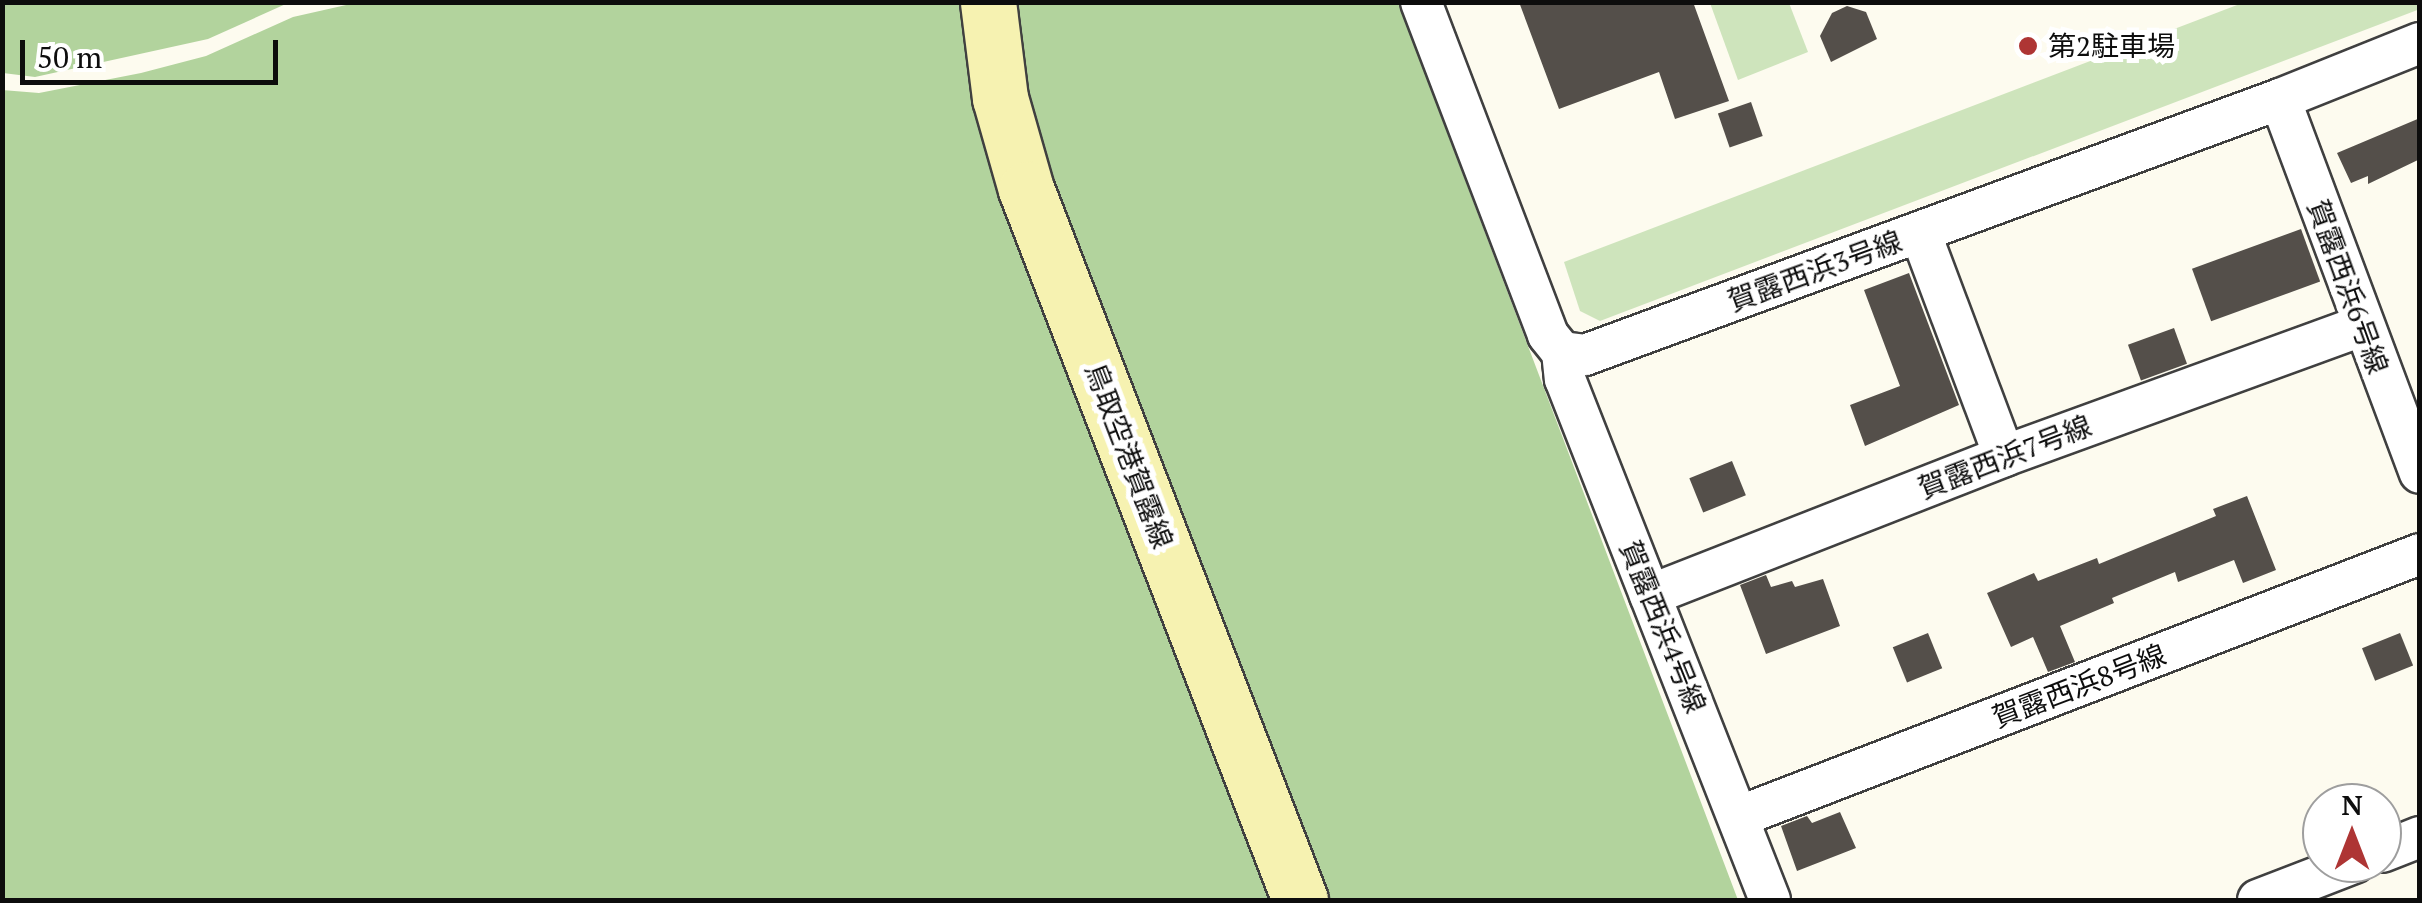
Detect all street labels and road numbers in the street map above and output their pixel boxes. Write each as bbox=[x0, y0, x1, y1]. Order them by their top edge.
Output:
street label: 賀露西浜6号線 bbox=[2301, 195, 2395, 379]
street label: 賀露西浜3号線 bbox=[1723, 224, 1907, 318]
street label: 鳥取空港賀露線 bbox=[1078, 358, 1180, 554]
street label: 賀露西浜7号線 bbox=[1914, 409, 2096, 505]
street label: 賀露西浜4号線 bbox=[1613, 536, 1713, 718]
street label: 賀露西浜8号線 bbox=[1988, 638, 2170, 734]

